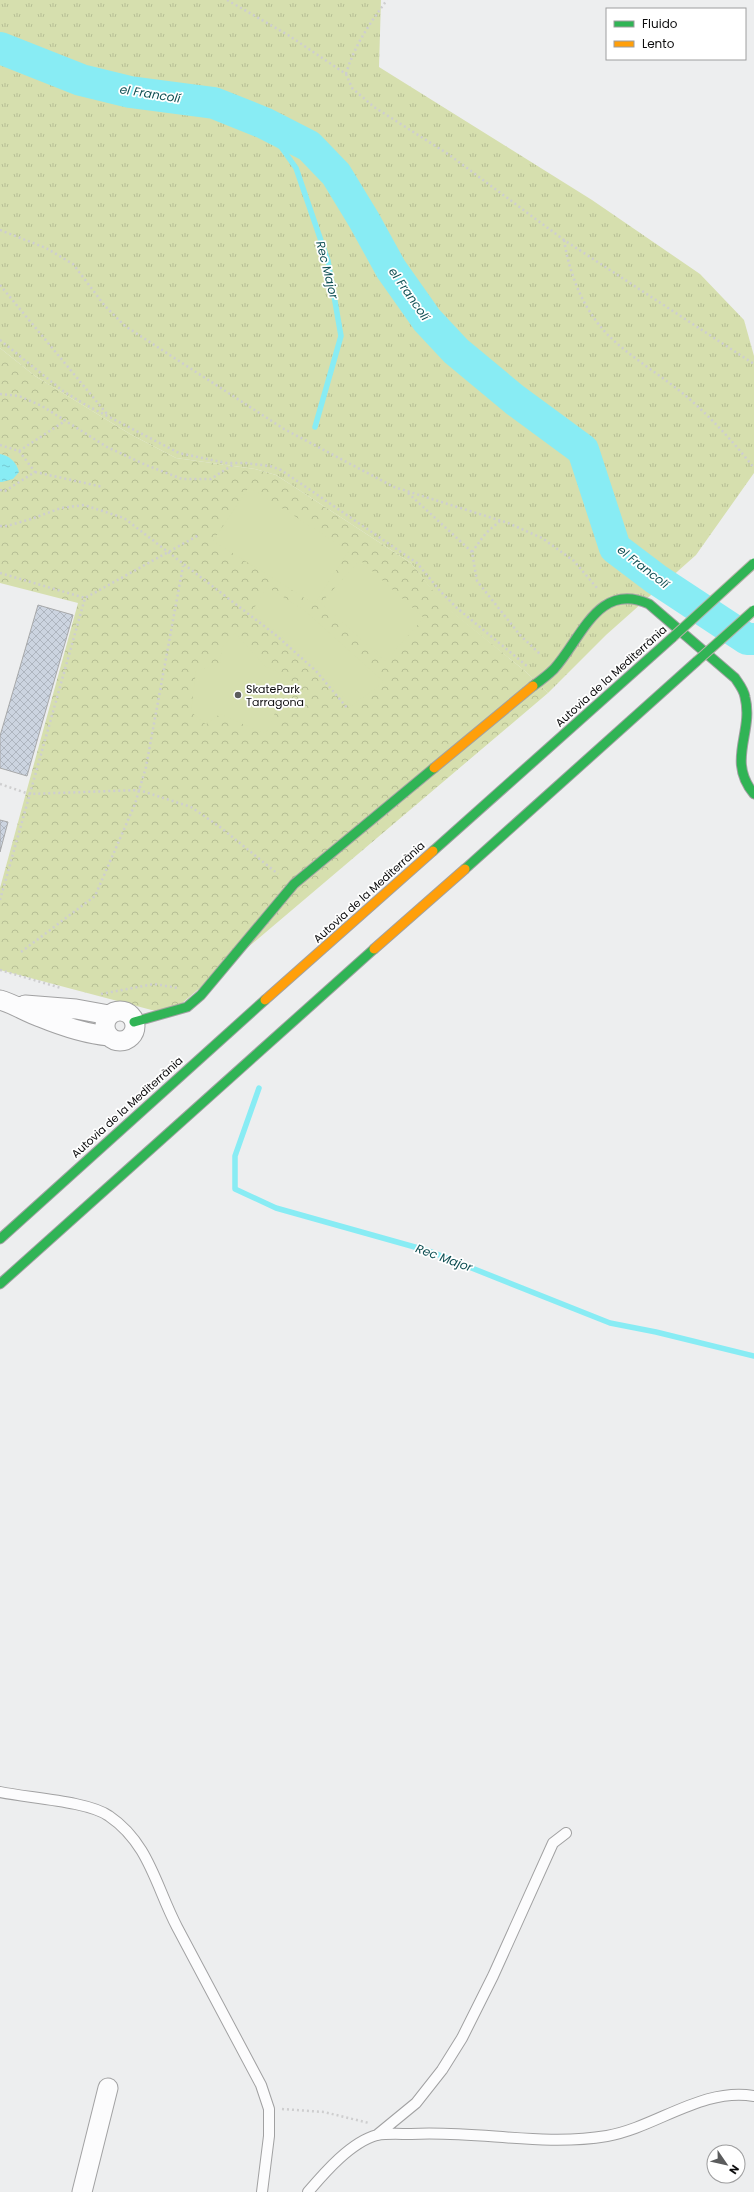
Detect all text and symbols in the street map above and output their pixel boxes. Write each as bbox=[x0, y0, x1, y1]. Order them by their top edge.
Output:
legend bbox=[606, 8, 746, 60]
text: Fluido bbox=[642, 15, 678, 32]
text: Lento bbox=[642, 35, 675, 52]
water label: el Francolí bbox=[119, 80, 183, 107]
water label: Rec Major bbox=[312, 239, 343, 301]
water label: el Francolí bbox=[385, 264, 435, 324]
water label: el Francolí bbox=[614, 541, 673, 593]
street label: Autovia de la Mediterrània bbox=[552, 622, 670, 730]
place label: SkatePark Tarragona bbox=[246, 681, 304, 710]
marker: SkatePark Tarragona bbox=[233, 690, 243, 700]
street label: Autovia de la Mediterrània bbox=[310, 838, 428, 946]
street label: Autovia de la Mediterrània bbox=[68, 1053, 186, 1161]
water label: Rec Major bbox=[413, 1239, 475, 1276]
north arrow bbox=[706, 2144, 746, 2184]
text: N bbox=[725, 2162, 743, 2177]

